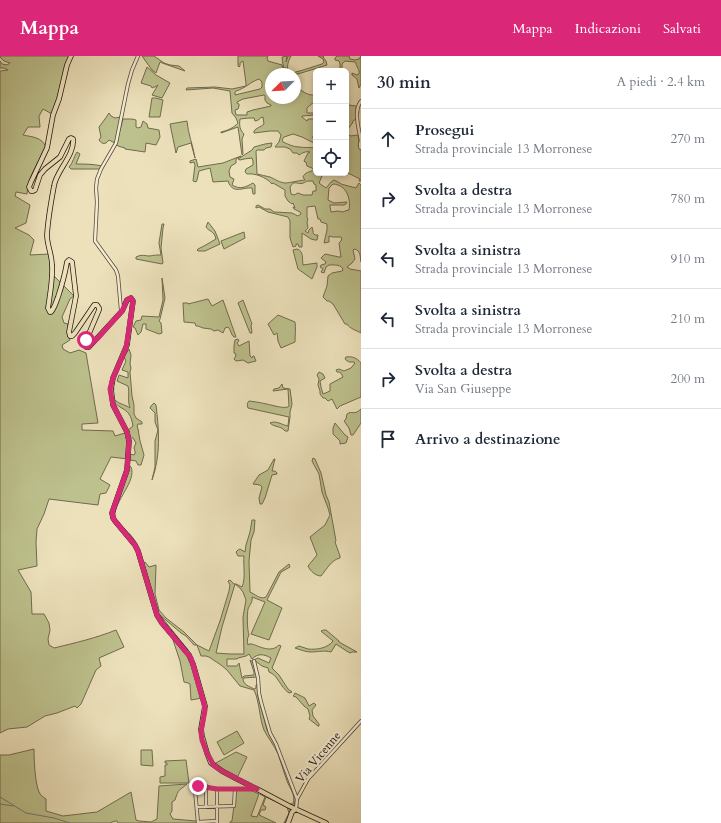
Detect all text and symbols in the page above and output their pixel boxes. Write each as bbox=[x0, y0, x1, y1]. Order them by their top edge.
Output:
text: Mappa bbox=[20, 15, 79, 41]
text: Mappa bbox=[512, 19, 553, 38]
text: Indicazioni bbox=[575, 19, 641, 38]
text: Salvati bbox=[663, 19, 701, 38]
north arrow bbox=[265, 68, 301, 104]
map controls bbox=[313, 68, 349, 176]
button: + bbox=[313, 68, 349, 104]
text: 30 min bbox=[377, 71, 431, 94]
text: A piedi · 2.4 km bbox=[617, 73, 705, 91]
button: − bbox=[313, 104, 349, 140]
text: Prosegui bbox=[415, 120, 474, 140]
icon: ahead bbox=[377, 128, 399, 150]
text: 270 m bbox=[671, 130, 705, 148]
button: locate bbox=[313, 140, 349, 176]
text: Strada provinciale 13 Morronese bbox=[415, 140, 592, 158]
text: Svolta a destra bbox=[415, 180, 512, 200]
icon: right bbox=[377, 188, 399, 210]
text: 780 m bbox=[671, 190, 705, 208]
text: Strada provinciale 13 Morronese bbox=[415, 200, 592, 218]
text: Svolta a sinistra bbox=[415, 240, 521, 260]
icon: left bbox=[377, 248, 399, 270]
text: 910 m bbox=[671, 250, 705, 268]
text: Strada provinciale 13 Morronese bbox=[415, 260, 592, 278]
text: Svolta a sinistra bbox=[415, 300, 521, 320]
icon: left bbox=[377, 308, 399, 330]
text: 210 m bbox=[671, 310, 705, 328]
text: Strada provinciale 13 Morronese bbox=[415, 320, 592, 338]
route start bbox=[77, 331, 95, 349]
text: Svolta a destra bbox=[415, 360, 512, 380]
icon: right bbox=[377, 368, 399, 390]
text: 200 m bbox=[671, 370, 705, 388]
text: Via San Giuseppe bbox=[415, 380, 511, 398]
icon: arrive bbox=[377, 428, 399, 450]
text: Arrivo a destinazione bbox=[415, 429, 561, 449]
street label: Via Vicenne bbox=[292, 728, 344, 786]
route end bbox=[189, 777, 207, 795]

